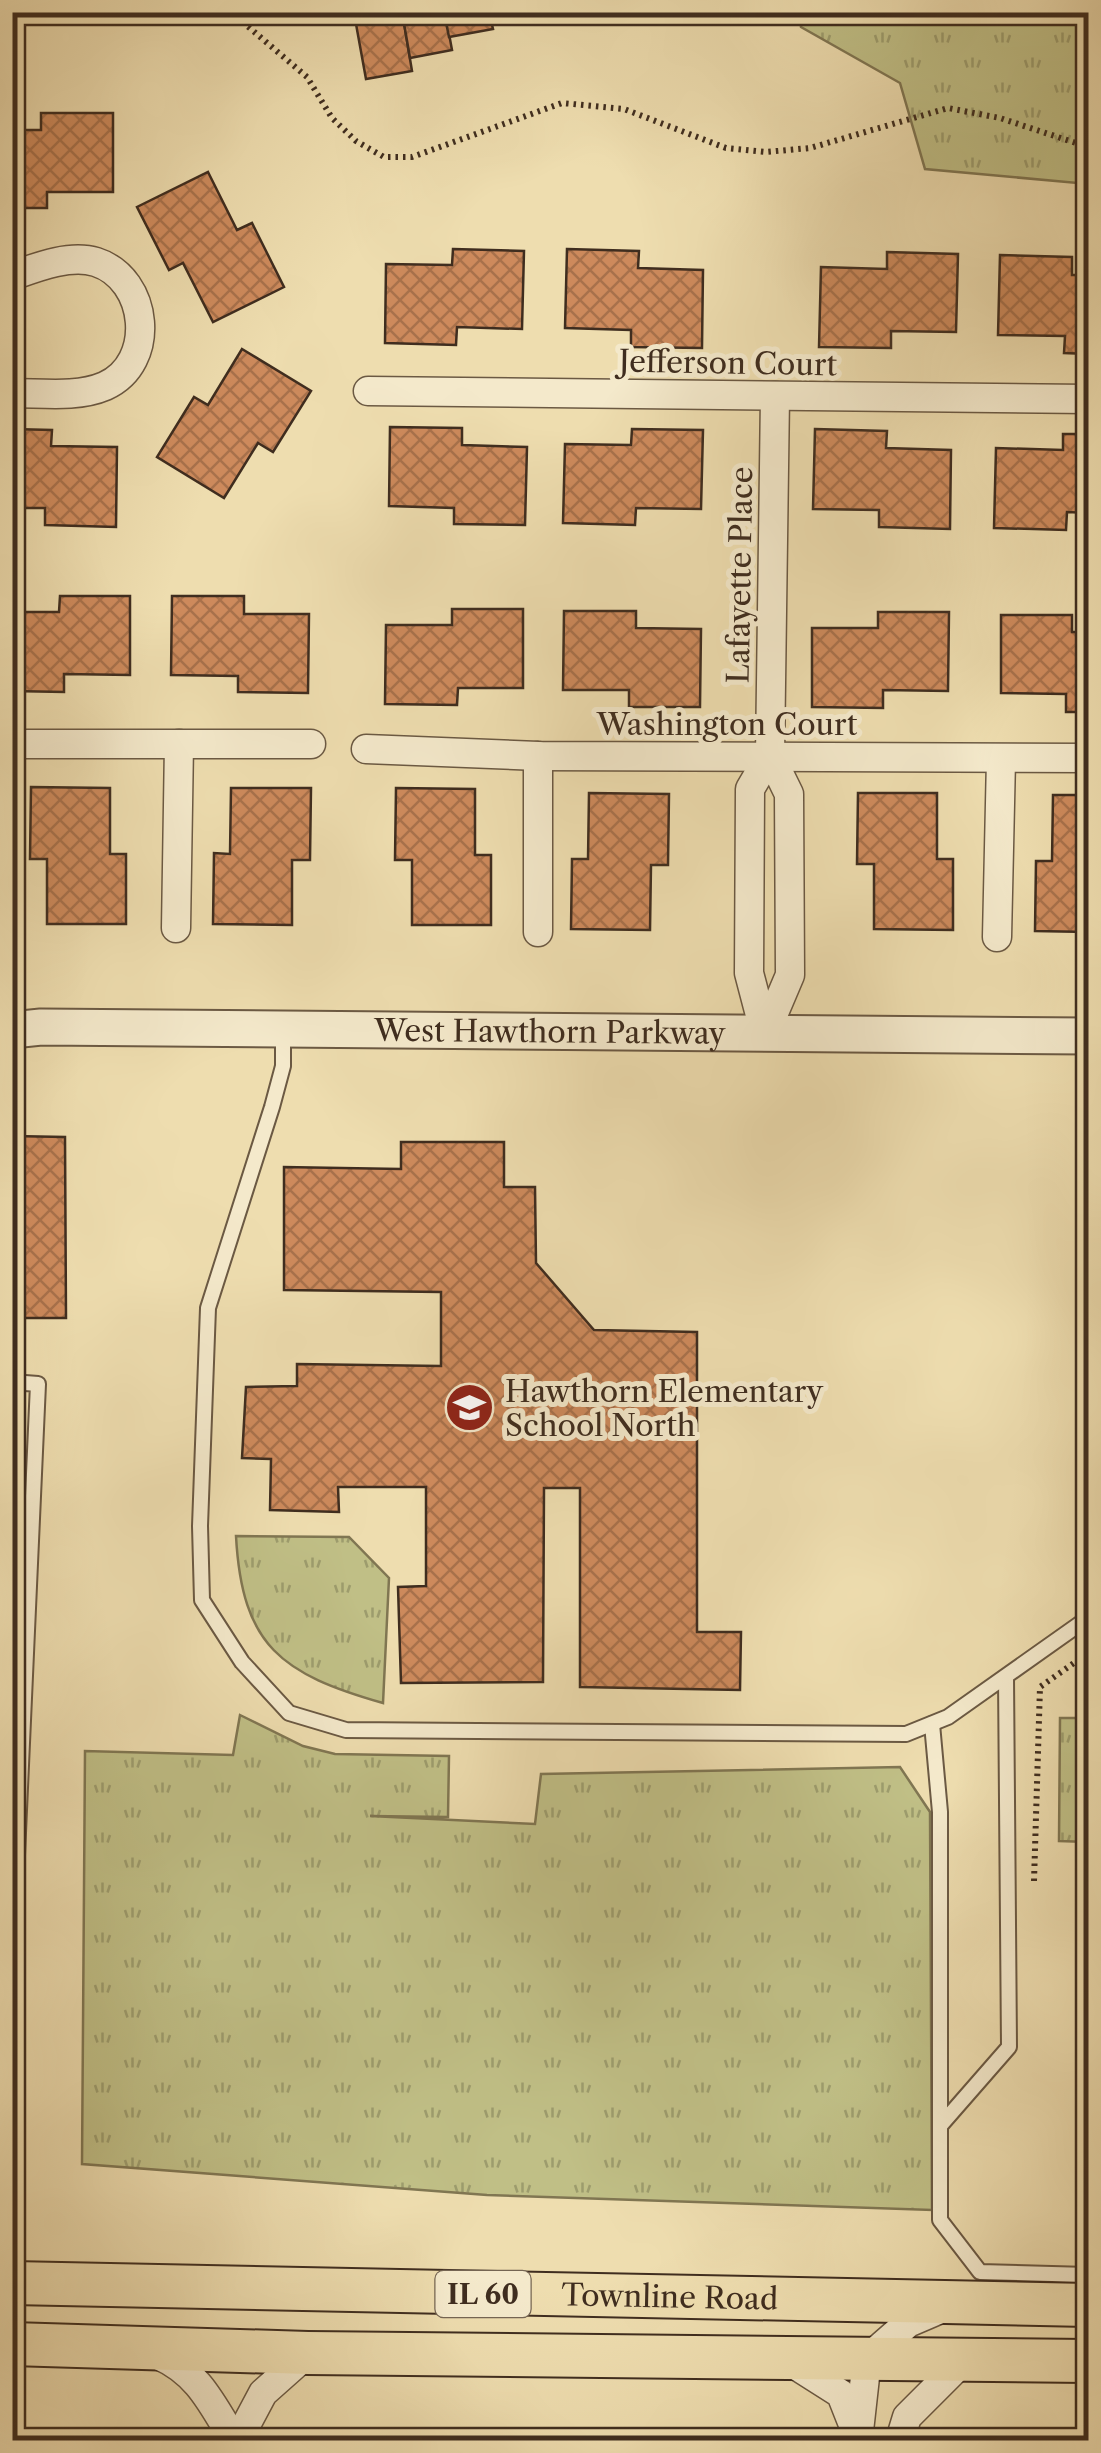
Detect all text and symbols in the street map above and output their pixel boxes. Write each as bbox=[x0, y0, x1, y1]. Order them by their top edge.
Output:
street label: Jefferson Court bbox=[615, 343, 838, 383]
street label: Lafayette Place bbox=[720, 466, 760, 684]
street label: Washington Court bbox=[596, 706, 858, 743]
street label: West Hawthorn Parkway bbox=[373, 1011, 726, 1051]
place label: Hawthorn Elementary School North bbox=[505, 1373, 823, 1444]
school or university icon: Hawthorn Elementary School North bbox=[444, 1382, 496, 1434]
road number: IL 60 bbox=[436, 2271, 530, 2317]
street label: Townline Road bbox=[561, 2276, 779, 2317]

